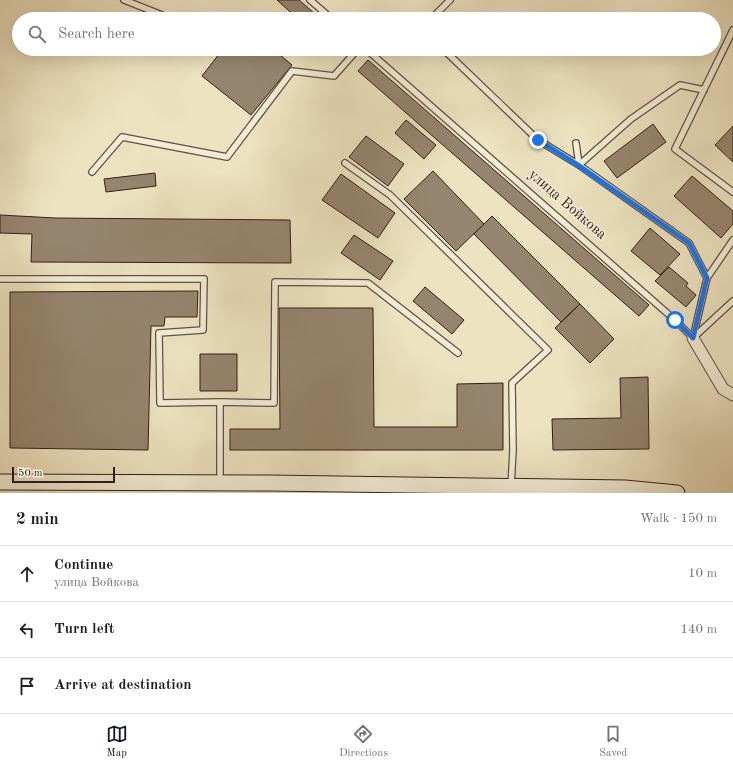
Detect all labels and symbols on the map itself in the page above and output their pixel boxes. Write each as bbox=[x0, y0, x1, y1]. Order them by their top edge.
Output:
route end bbox=[529, 131, 547, 149]
street label: улица Войкова bbox=[525, 167, 609, 243]
route start bbox=[666, 311, 684, 329]
scale bar bbox=[12, 465, 115, 484]

